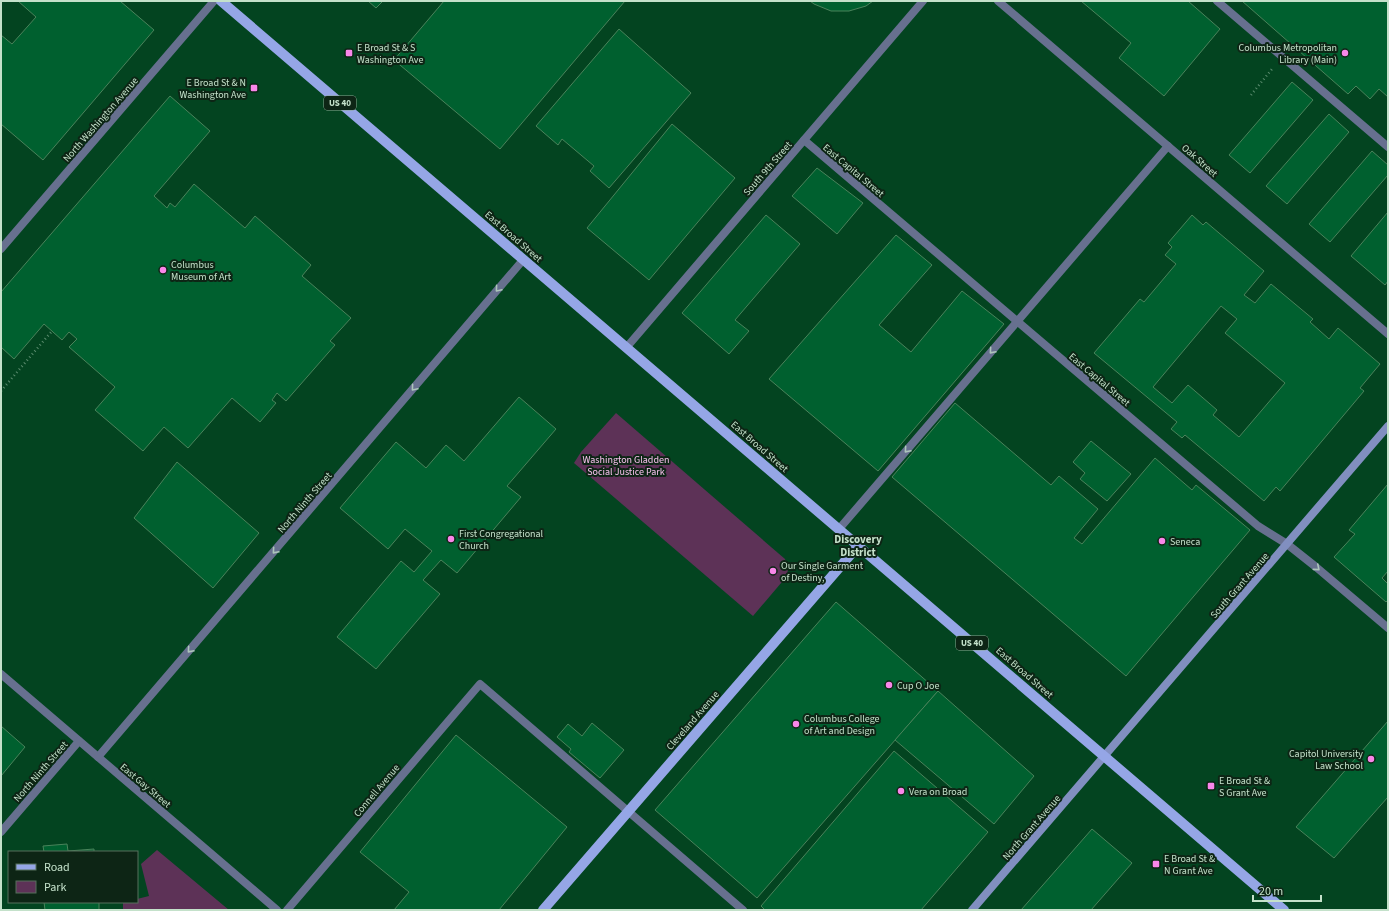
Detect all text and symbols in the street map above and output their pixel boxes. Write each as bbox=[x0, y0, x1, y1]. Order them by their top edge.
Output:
place label: E Broad St & S Washington Ave bbox=[357, 41, 423, 67]
place label: Columbus Metropolitan Library (Main) bbox=[1238, 41, 1337, 67]
marker: E Broad St & S Washington Ave bbox=[344, 48, 354, 58]
marker: Columbus Metropolitan Library (Main) bbox=[1340, 48, 1350, 58]
street label: North Washington Avenue bbox=[60, 74, 142, 165]
place label: E Broad St & N Washington Ave bbox=[180, 76, 246, 102]
marker: E Broad St & N Washington Ave bbox=[249, 83, 259, 93]
road number: US 40 bbox=[324, 96, 356, 110]
street label: South 9th Street bbox=[740, 138, 796, 199]
street label: East Capital Street bbox=[820, 141, 888, 201]
street label: Oak Street bbox=[1178, 141, 1221, 181]
street label: East Broad Street bbox=[482, 208, 546, 266]
place label: Columbus Museum of Art bbox=[171, 258, 232, 284]
marker: Columbus Museum of Art bbox=[158, 265, 168, 275]
one-way arrow bbox=[496, 285, 503, 292]
one-way arrow bbox=[989, 346, 996, 354]
street label: East Capital Street bbox=[1066, 350, 1134, 410]
one-way arrow bbox=[411, 384, 418, 391]
street label: East Broad Street bbox=[728, 418, 792, 476]
one-way arrow bbox=[905, 445, 912, 452]
park label: Washington Gladden Social Justice Park bbox=[583, 453, 669, 479]
street label: North Ninth Street bbox=[274, 469, 336, 536]
place label: First Congregational Church bbox=[459, 527, 544, 553]
district label: Discovery District bbox=[834, 532, 882, 560]
marker: First Congregational Church bbox=[446, 534, 456, 544]
place label: Seneca bbox=[1170, 535, 1200, 549]
marker: Seneca bbox=[1157, 536, 1167, 546]
one-way arrow bbox=[272, 546, 280, 554]
street label: South Grant Avenue bbox=[1207, 550, 1272, 622]
place label: Our Single Garment of Destiny, bbox=[781, 559, 864, 585]
one-way arrow bbox=[1313, 564, 1320, 571]
marker: Our Single Garment of Destiny, bbox=[768, 566, 778, 576]
road number: US 40 bbox=[956, 636, 988, 650]
street label: East Broad Street bbox=[993, 644, 1057, 702]
one-way arrow bbox=[188, 645, 195, 652]
place label: Cup O Joe bbox=[897, 679, 939, 693]
marker: Cup O Joe bbox=[884, 680, 894, 690]
street label: Cleveland Avenue bbox=[663, 688, 722, 753]
place label: Columbus College of Art and Design bbox=[804, 712, 880, 738]
marker: Columbus College of Art and Design bbox=[791, 719, 801, 729]
street label: North Ninth Street bbox=[10, 738, 72, 805]
place label: Capitol University Law School bbox=[1289, 747, 1363, 773]
marker: Capitol University Law School bbox=[1366, 754, 1376, 764]
street label: East Gay Street bbox=[117, 760, 174, 812]
street label: Connell Avenue bbox=[351, 761, 403, 820]
place label: E Broad St & S Grant Ave bbox=[1219, 774, 1270, 800]
marker: E Broad St & S Grant Ave bbox=[1206, 781, 1216, 791]
place label: Vera on Broad bbox=[909, 785, 967, 799]
marker: Vera on Broad bbox=[896, 786, 906, 796]
street label: North Grant Avenue bbox=[999, 792, 1064, 863]
legend bbox=[8, 851, 138, 903]
place label: E Broad St & N Grant Ave bbox=[1164, 852, 1215, 878]
text: Road bbox=[44, 859, 70, 876]
marker: E Broad St & N Grant Ave bbox=[1151, 859, 1161, 869]
scale bar bbox=[1253, 877, 1321, 903]
text: Park bbox=[44, 879, 66, 896]
text: 20 m bbox=[1259, 883, 1283, 900]

